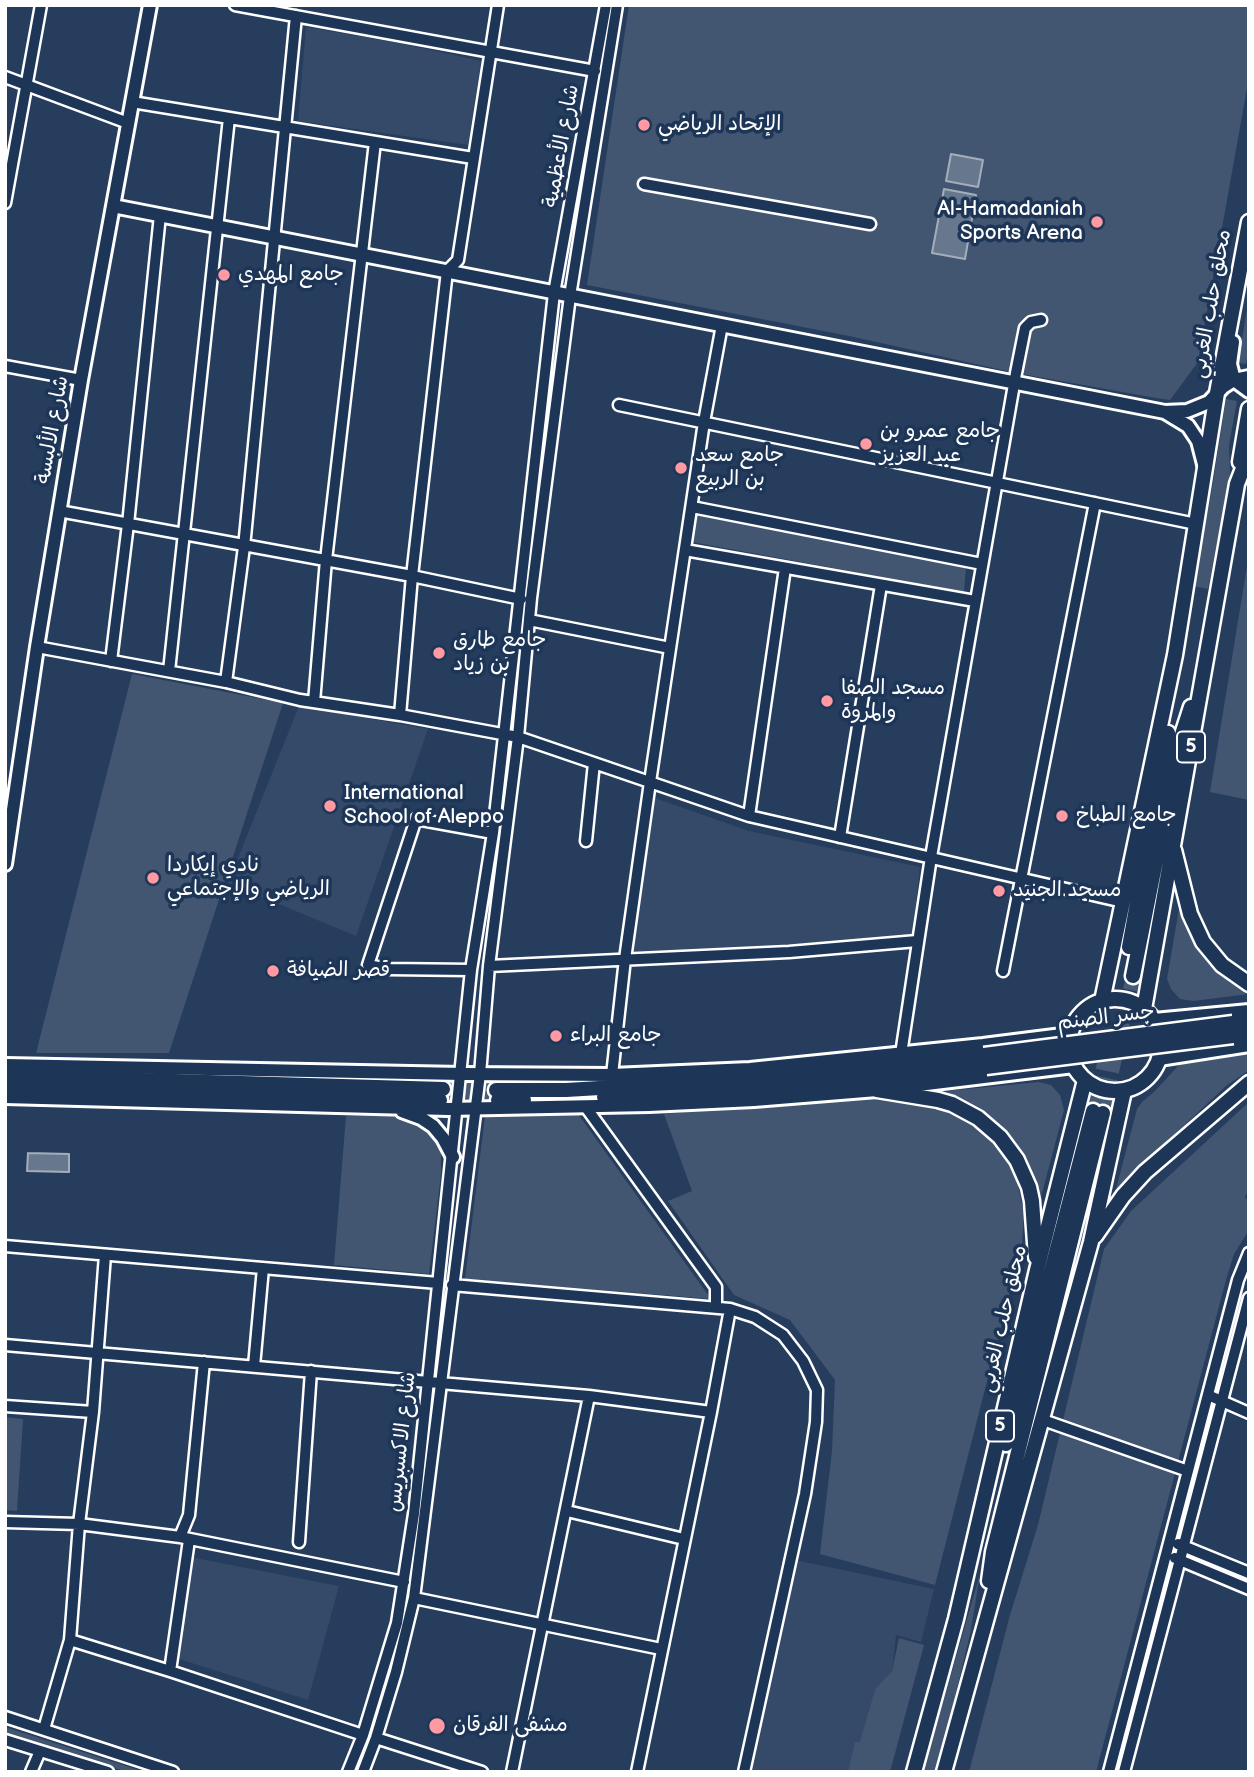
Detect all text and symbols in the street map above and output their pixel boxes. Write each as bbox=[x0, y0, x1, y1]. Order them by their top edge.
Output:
street label: شارع الأعظمية bbox=[539, 83, 585, 209]
place label: الإتحاد الرياضي bbox=[658, 112, 781, 138]
marker: الإتحاد الرياضي bbox=[636, 117, 652, 133]
place label: Al-Hamadaniah Sports Arena bbox=[937, 197, 1083, 247]
marker: Al-Hamadaniah Sports Arena bbox=[1089, 214, 1105, 230]
street label: محلق حلب الغربي bbox=[1187, 228, 1237, 380]
place label: جامع المهدي bbox=[238, 262, 344, 288]
marker: جامع المهدي bbox=[216, 267, 232, 283]
street label: شارع الألبسة bbox=[31, 374, 75, 486]
place label: جامع عمرو بن عبد العزيز bbox=[880, 419, 1000, 469]
marker: جامع عمرو بن عبد العزيز bbox=[858, 436, 874, 452]
place label: جامع سعد بن الربيع bbox=[695, 443, 784, 493]
marker: جامع سعد بن الربيع bbox=[673, 460, 689, 476]
place label: جامع طارق بن زياد bbox=[453, 628, 546, 678]
marker: جامع طارق بن زياد bbox=[431, 645, 447, 661]
place label: مسجد الصفا والمروة bbox=[841, 676, 945, 726]
marker: مسجد الصفا والمروة bbox=[819, 693, 835, 709]
road number: 5 bbox=[1177, 732, 1205, 762]
place label: International School of Aleppo bbox=[344, 781, 504, 831]
marker: International School of Aleppo bbox=[322, 798, 338, 814]
place label: جامع الطباخ bbox=[1076, 803, 1177, 829]
marker: جامع الطباخ bbox=[1054, 808, 1070, 824]
place label: نادي إيكاردا الرياضي والإجتماعي bbox=[167, 853, 330, 903]
marker: نادي إيكاردا الرياضي والإجتماعي bbox=[145, 870, 161, 886]
place label: مسجد الجنيد bbox=[1013, 878, 1121, 904]
marker: مسجد الجنيد bbox=[991, 883, 1007, 899]
place label: قصر الضيافة bbox=[287, 958, 390, 984]
marker: قصر الضيافة bbox=[265, 963, 281, 979]
street label: جسر الصنم bbox=[1056, 1000, 1156, 1036]
place label: جامع البراء bbox=[570, 1023, 662, 1049]
marker: جامع البراء bbox=[548, 1028, 564, 1044]
street label: محلق حلب الغربي bbox=[975, 1243, 1033, 1395]
street label: شارع الاكسبريس bbox=[382, 1371, 422, 1513]
road number: 5 bbox=[986, 1410, 1014, 1442]
place label: مشفى الفرقان bbox=[453, 1713, 568, 1739]
marker: مشفى الفرقان bbox=[427, 1716, 447, 1736]

